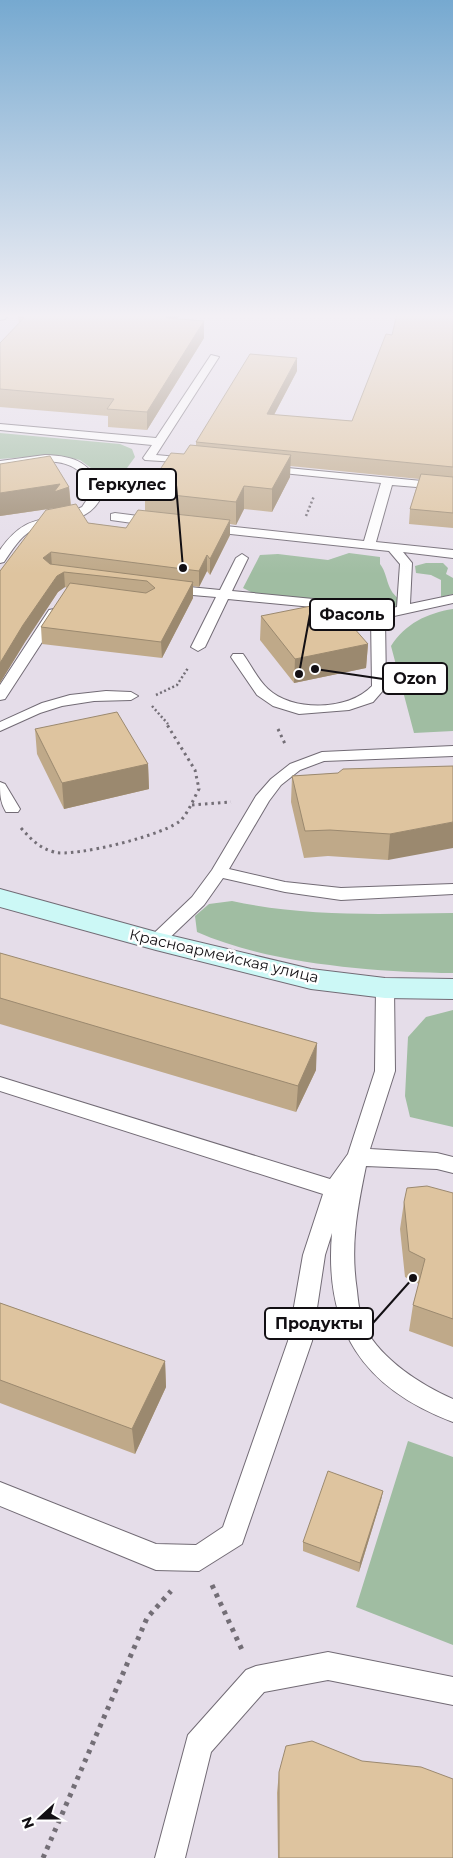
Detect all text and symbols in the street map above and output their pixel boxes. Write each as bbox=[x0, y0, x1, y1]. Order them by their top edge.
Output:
callout: Геркулес bbox=[77, 469, 176, 500]
text: Геркулес bbox=[88, 475, 167, 494]
callout: Фасоль bbox=[310, 599, 394, 630]
text: Фасоль bbox=[320, 605, 385, 624]
callout: Ozon bbox=[383, 663, 447, 694]
text: Ozon bbox=[393, 669, 437, 688]
street label: Красноармейская улица bbox=[128, 924, 321, 987]
callout: Продукты bbox=[265, 1308, 373, 1339]
text: Продукты bbox=[275, 1314, 363, 1333]
north arrow bbox=[15, 1793, 65, 1843]
text: N bbox=[17, 1814, 38, 1831]

